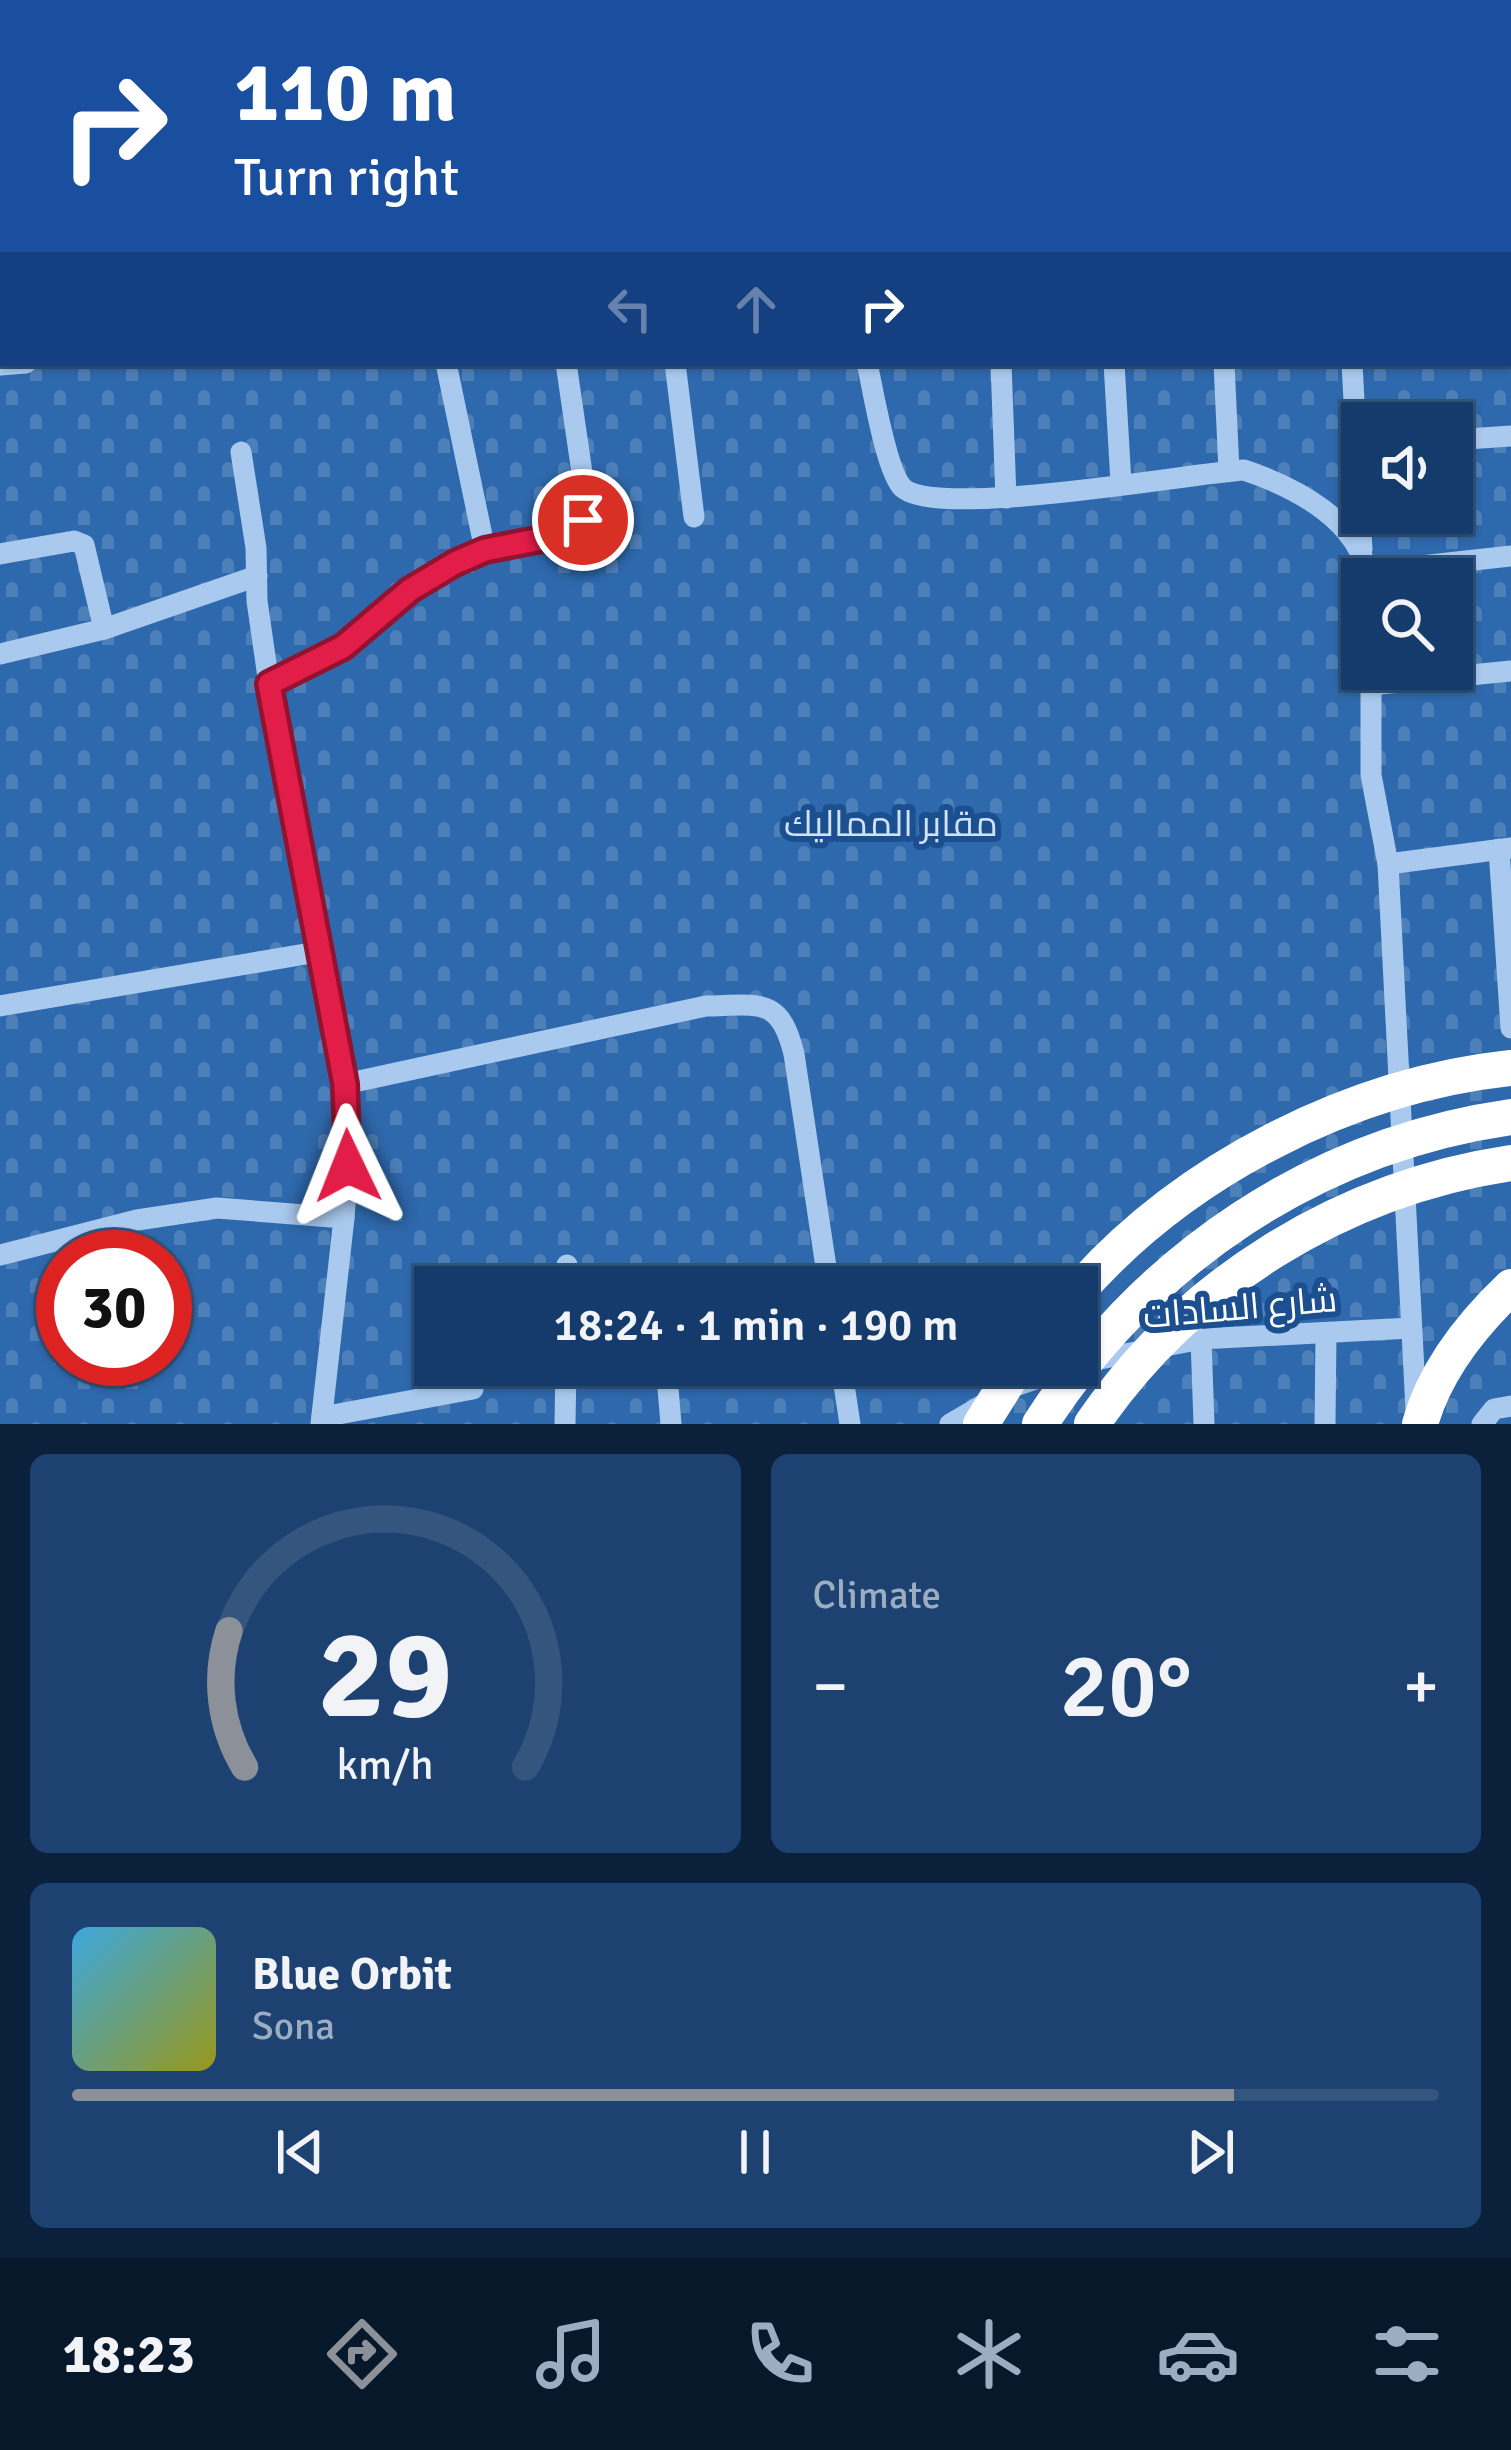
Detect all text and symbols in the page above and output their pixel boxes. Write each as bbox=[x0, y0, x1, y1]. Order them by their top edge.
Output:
text: 110 m bbox=[234, 41, 456, 145]
icon: right bbox=[36, 48, 192, 204]
text: Turn right bbox=[234, 144, 459, 211]
icon: left bbox=[597, 276, 663, 342]
icon: ahead bbox=[723, 276, 789, 342]
icon: right bbox=[849, 276, 915, 342]
map controls bbox=[1341, 402, 1473, 690]
button: sound bbox=[1341, 402, 1473, 534]
pin bbox=[532, 469, 634, 571]
icon: arrive bbox=[550, 487, 616, 553]
button: search bbox=[1341, 558, 1473, 690]
park label: مقابر المماليك bbox=[784, 802, 998, 847]
position arrow bbox=[285, 1103, 411, 1229]
speed limit sign: 30 bbox=[36, 1230, 192, 1386]
street label: شارع السادات bbox=[1141, 1277, 1339, 1340]
text: 18:24 · 1 min · 190 m bbox=[554, 1298, 958, 1353]
text: Climate bbox=[813, 1571, 941, 1619]
text: 29 bbox=[318, 1599, 453, 1752]
text: 20° bbox=[1060, 1631, 1192, 1742]
text: − bbox=[813, 1646, 848, 1727]
text: + bbox=[1403, 1646, 1439, 1727]
text: km/h bbox=[337, 1738, 434, 1791]
text: Blue Orbit bbox=[252, 1947, 452, 2002]
text: Sona bbox=[252, 2002, 335, 2050]
icon: previous bbox=[267, 2119, 333, 2185]
icon: pause bbox=[722, 2119, 788, 2185]
icon: next bbox=[1178, 2119, 1244, 2185]
icon: directions bbox=[320, 2312, 404, 2396]
icon: music bbox=[529, 2312, 613, 2396]
icon: phone bbox=[738, 2312, 822, 2396]
icon: climate bbox=[947, 2312, 1031, 2396]
icon: car bbox=[1156, 2312, 1240, 2396]
icon: filters bbox=[1365, 2312, 1449, 2396]
text: 18:23 bbox=[62, 2321, 195, 2388]

